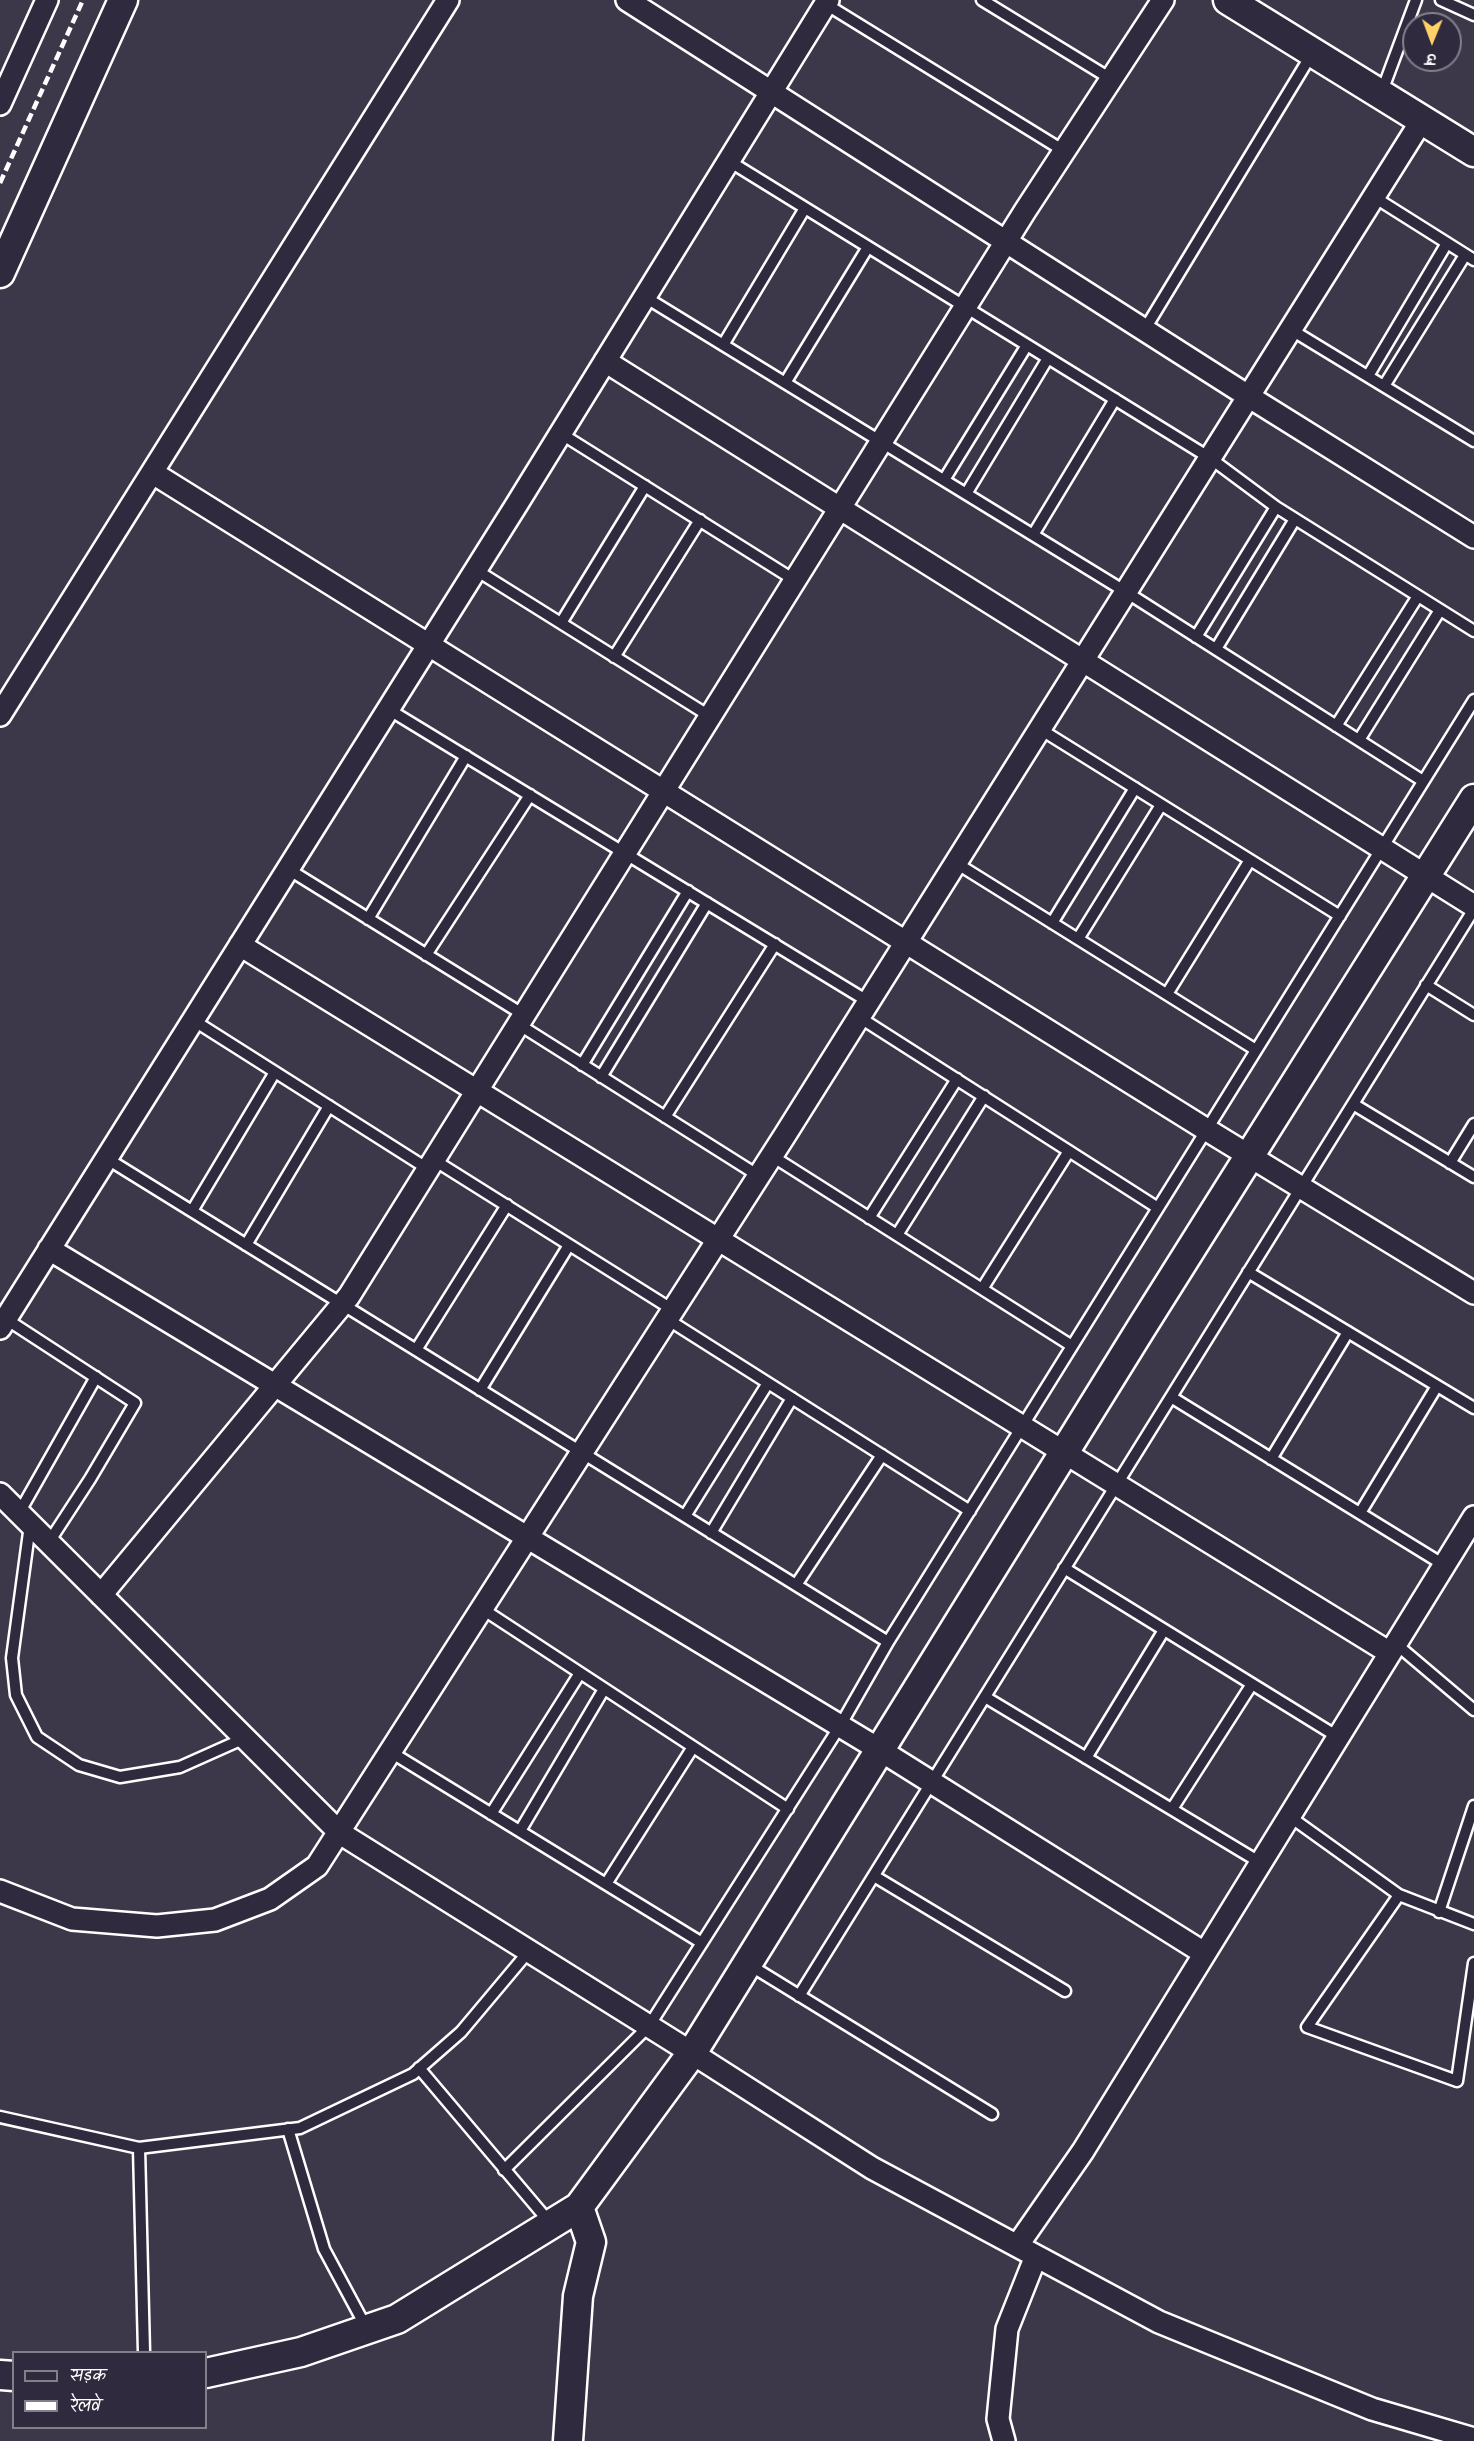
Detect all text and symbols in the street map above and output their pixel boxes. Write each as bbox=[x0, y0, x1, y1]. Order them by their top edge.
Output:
north arrow bbox=[1402, 12, 1462, 72]
text: उ bbox=[1426, 46, 1437, 71]
legend bbox=[12, 2351, 207, 2429]
text: सड़क bbox=[70, 2362, 106, 2391]
text: रेलवे bbox=[70, 2392, 100, 2421]

